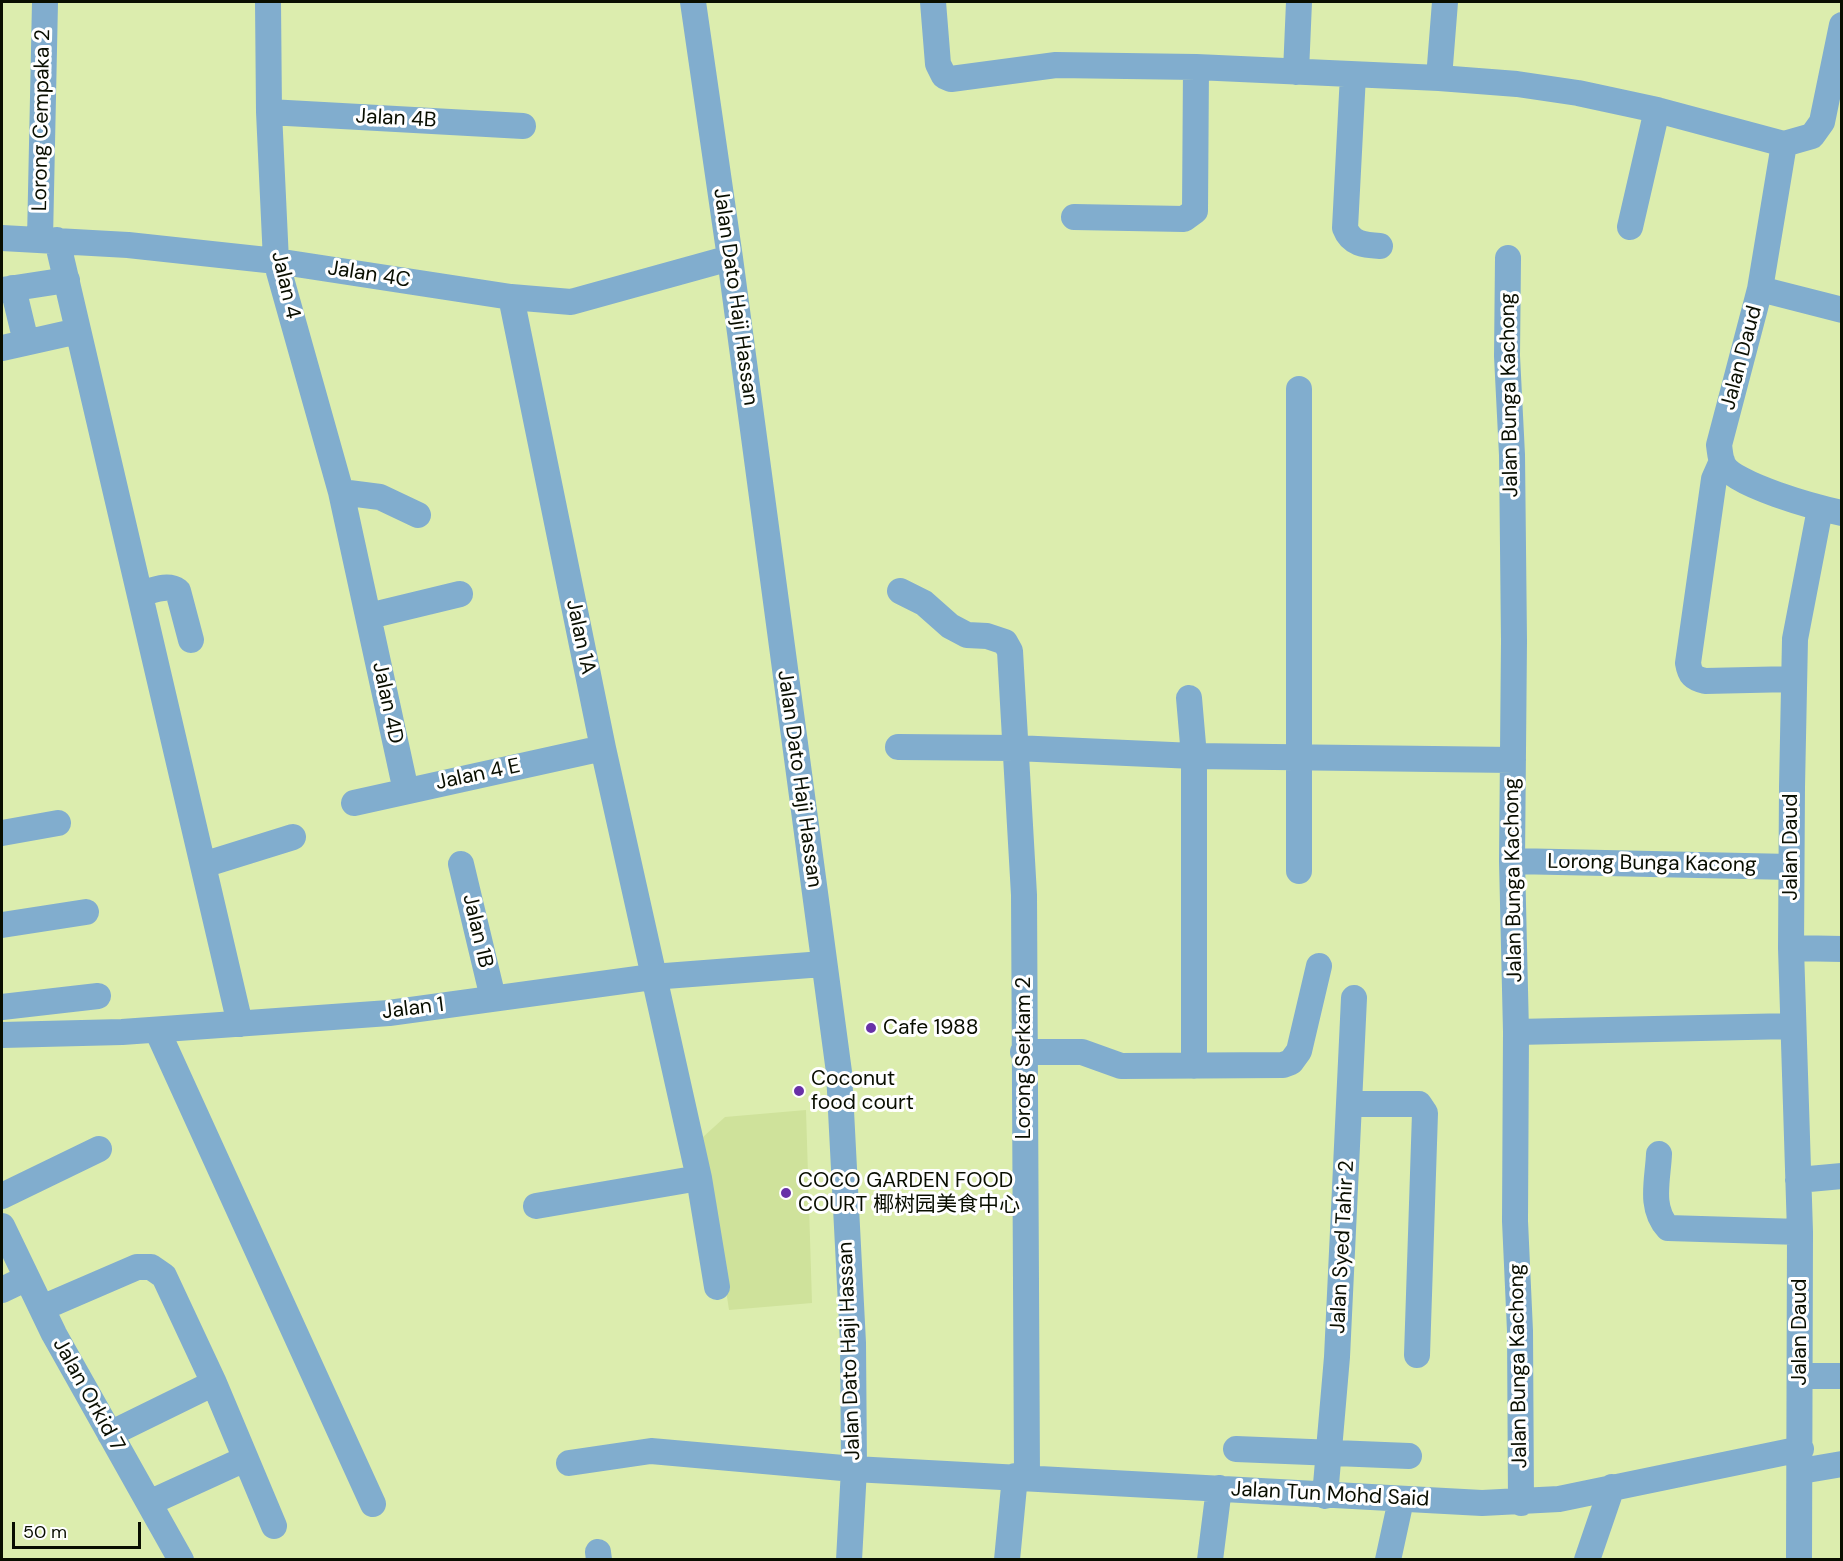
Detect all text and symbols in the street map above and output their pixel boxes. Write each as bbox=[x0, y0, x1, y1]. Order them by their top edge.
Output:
street label: Lorong Cempaka 2 bbox=[28, 29, 56, 211]
street label: Jalan 4B bbox=[355, 104, 437, 134]
street label: Jalan Dato Haji Hassan bbox=[707, 187, 763, 407]
street label: Jalan 4 bbox=[265, 249, 305, 321]
street label: Jalan 4C bbox=[326, 256, 412, 294]
street label: Jalan Bunga Kachong bbox=[1496, 292, 1524, 498]
street label: Jalan Daud bbox=[1716, 303, 1768, 413]
street label: Jalan 1A bbox=[560, 597, 600, 677]
street label: Jalan 4D bbox=[366, 660, 408, 746]
street label: Jalan Dato Haji Hassan bbox=[771, 669, 827, 889]
street label: Jalan 4 E bbox=[433, 754, 523, 796]
street label: Jalan Bunga Kachong bbox=[1500, 777, 1528, 983]
street label: Jalan Daud bbox=[1778, 794, 1804, 900]
street label: Lorong Bunga Kacong bbox=[1547, 850, 1757, 878]
street label: Jalan 1B bbox=[456, 892, 498, 970]
street label: Lorong Serkam 2 bbox=[1011, 977, 1037, 1139]
street label: Jalan 1 bbox=[381, 993, 445, 1025]
place label: Cafe 1988 bbox=[883, 1015, 979, 1041]
marker: Cafe 1988 bbox=[864, 1021, 878, 1035]
place label: Coconut food court bbox=[811, 1066, 914, 1116]
marker: Coconut food court bbox=[792, 1084, 806, 1098]
street label: Jalan Syed Tahir 2 bbox=[1326, 1160, 1360, 1334]
place label: COCO GARDEN FOOD COURT 椰树园美食中心 bbox=[798, 1168, 1020, 1218]
marker: COCO GARDEN FOOD COURT 椰树园美食中心 bbox=[779, 1186, 793, 1200]
street label: Jalan Dato Haji Hassan bbox=[834, 1241, 866, 1461]
street label: Jalan Bunga Kachong bbox=[1505, 1263, 1533, 1469]
street label: Jalan Daud bbox=[1787, 1279, 1813, 1385]
street label: Jalan Orkid 7 bbox=[47, 1334, 129, 1456]
street label: Jalan Tun Mohd Said bbox=[1230, 1477, 1430, 1513]
scale bar bbox=[15, 1510, 144, 1548]
text: 50 m bbox=[23, 1520, 67, 1544]

